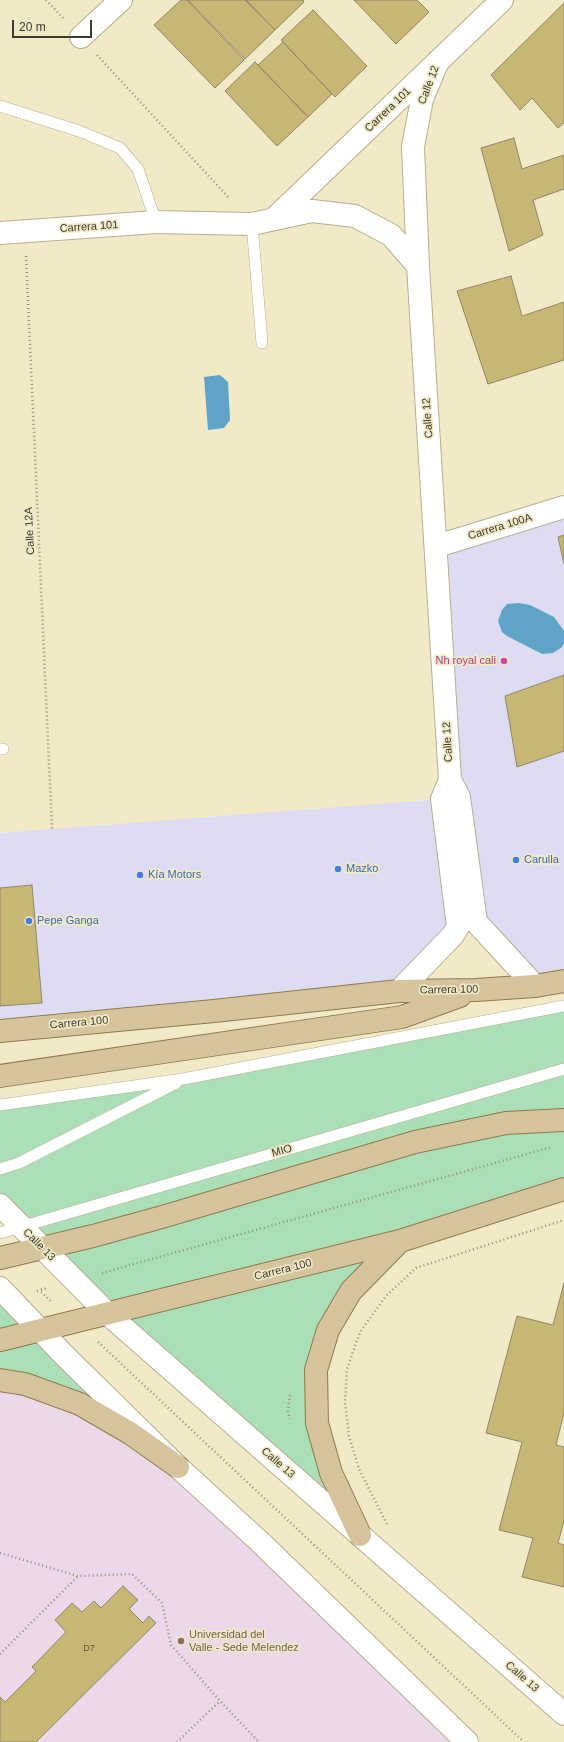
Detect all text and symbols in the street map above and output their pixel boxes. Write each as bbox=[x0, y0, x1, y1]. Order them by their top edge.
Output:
scale bar bbox=[14, 12, 94, 38]
text: 20 m bbox=[19, 20, 46, 34]
street label: Calle 12 bbox=[416, 64, 442, 106]
street label: Carrera 101 bbox=[362, 85, 414, 135]
street label: Carrera 101 bbox=[59, 218, 119, 236]
street label: Calle 12 bbox=[420, 397, 436, 439]
street label: Calle 12A bbox=[22, 507, 38, 555]
street label: Carrera 100A bbox=[466, 511, 534, 543]
place label: Nh royal cali bbox=[435, 654, 496, 668]
marker: Nh royal cali bbox=[499, 656, 509, 666]
street label: Calle 12 bbox=[440, 722, 456, 762]
place label: Carulla bbox=[524, 853, 559, 867]
marker: Carulla bbox=[511, 855, 521, 865]
place label: Mazko bbox=[346, 862, 378, 876]
marker: Mazko bbox=[333, 864, 343, 874]
place label: Kía Motors bbox=[148, 868, 201, 882]
marker: Kía Motors bbox=[135, 870, 145, 880]
place label: Pepe Ganga bbox=[37, 914, 99, 928]
marker: Pepe Ganga bbox=[24, 916, 34, 926]
street label: Carrera 100 bbox=[420, 983, 478, 997]
street label: Carrera 100 bbox=[49, 1014, 109, 1032]
street label: MIO bbox=[270, 1142, 294, 1160]
street label: Calle 13 bbox=[20, 1226, 58, 1264]
street label: Carrera 100 bbox=[253, 1256, 313, 1284]
street label: Calle 13 bbox=[258, 1445, 298, 1481]
place label: Universidad del Valle - Sede Melendez bbox=[189, 1628, 299, 1654]
marker: Universidad del Valle - Sede Melendez bbox=[176, 1636, 186, 1646]
house number: D7 bbox=[83, 1644, 95, 1654]
street label: Calle 13 bbox=[502, 1659, 542, 1695]

